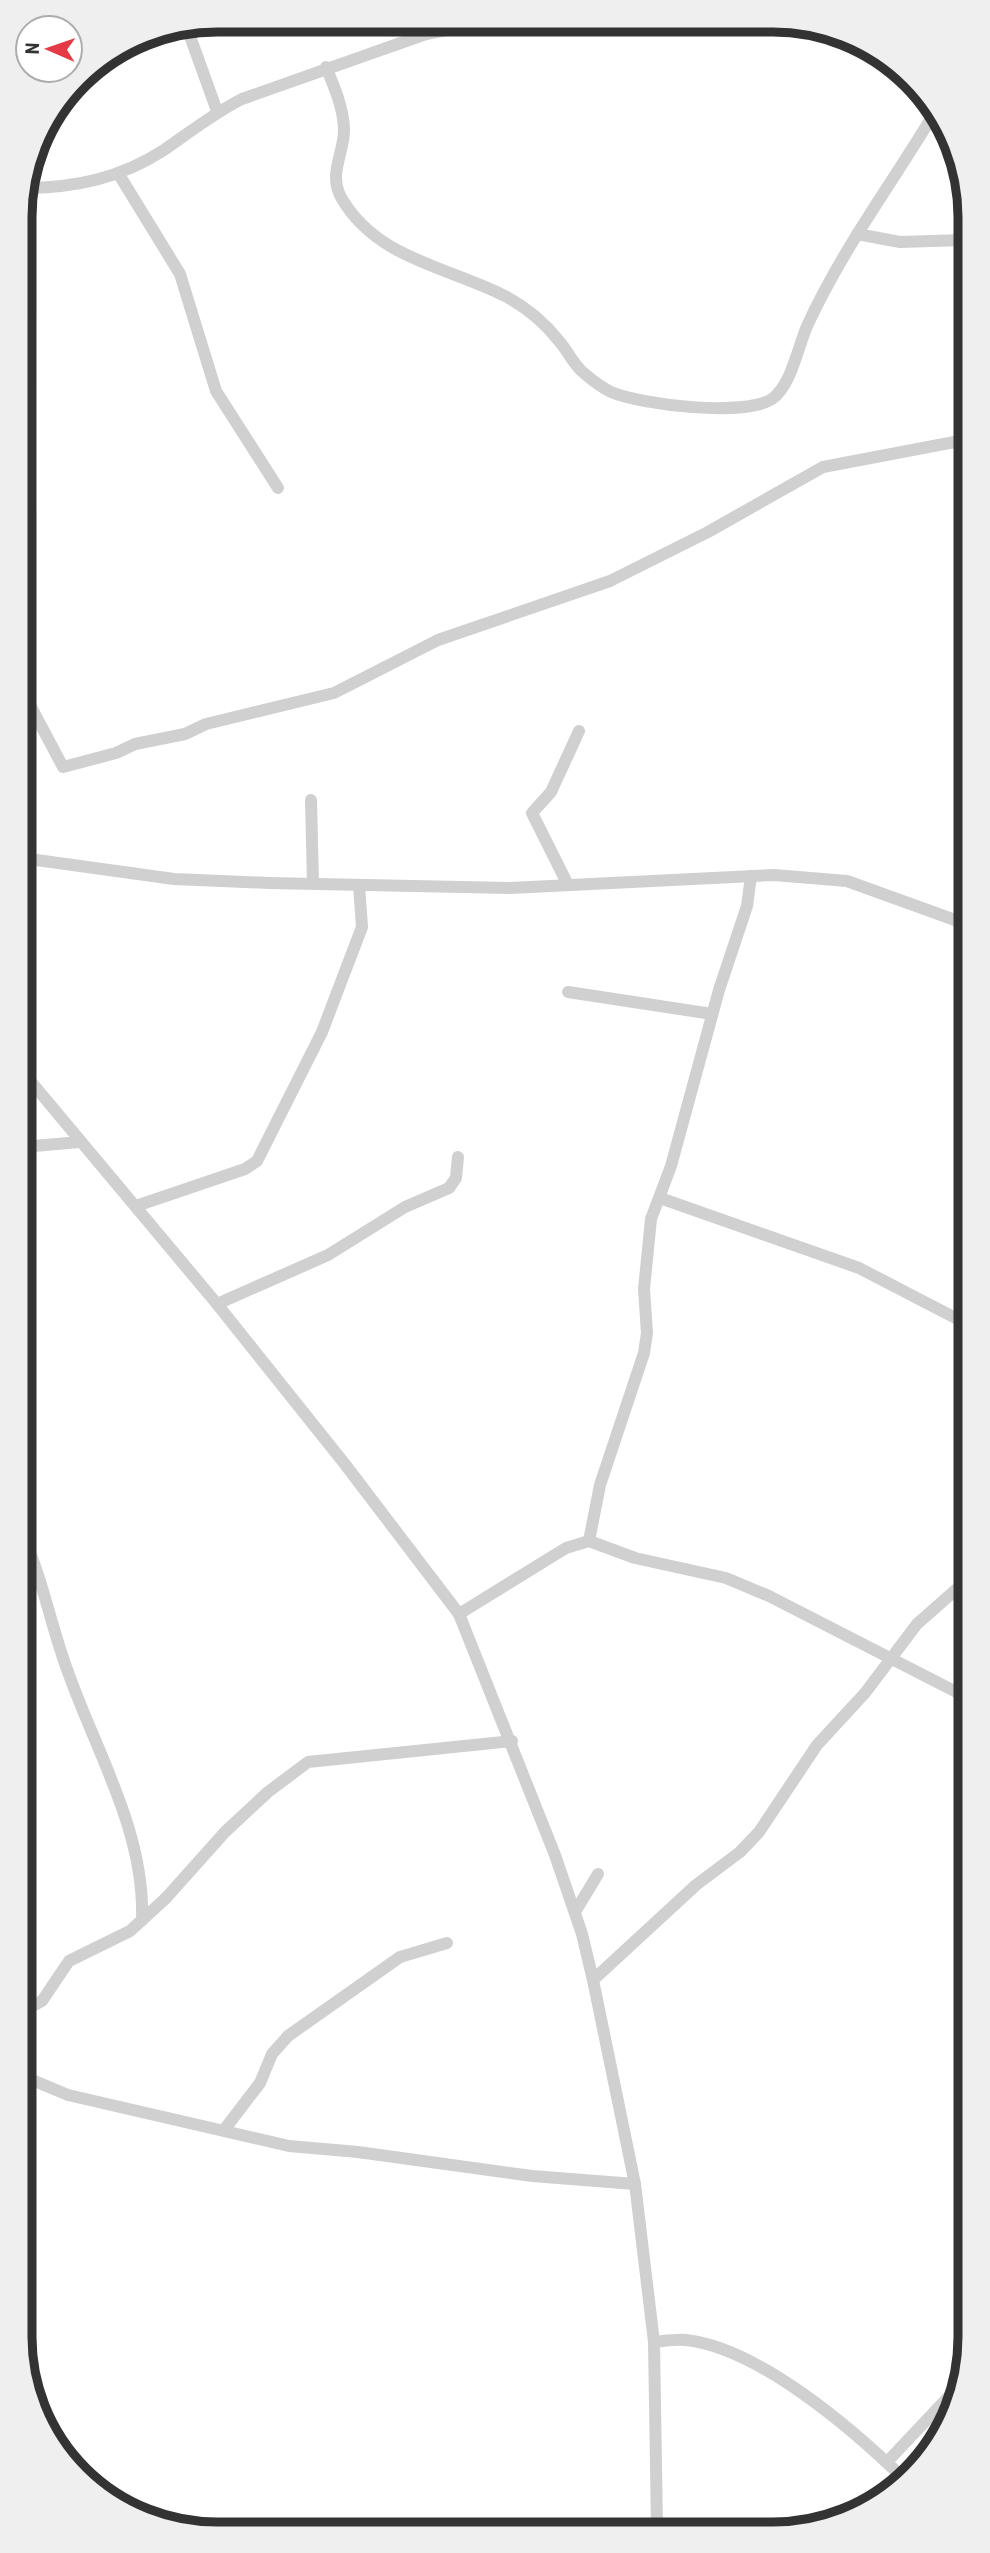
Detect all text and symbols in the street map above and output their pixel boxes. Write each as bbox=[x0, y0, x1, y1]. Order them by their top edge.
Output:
north arrow bbox=[14, 14, 84, 84]
text: N bbox=[21, 42, 44, 55]

